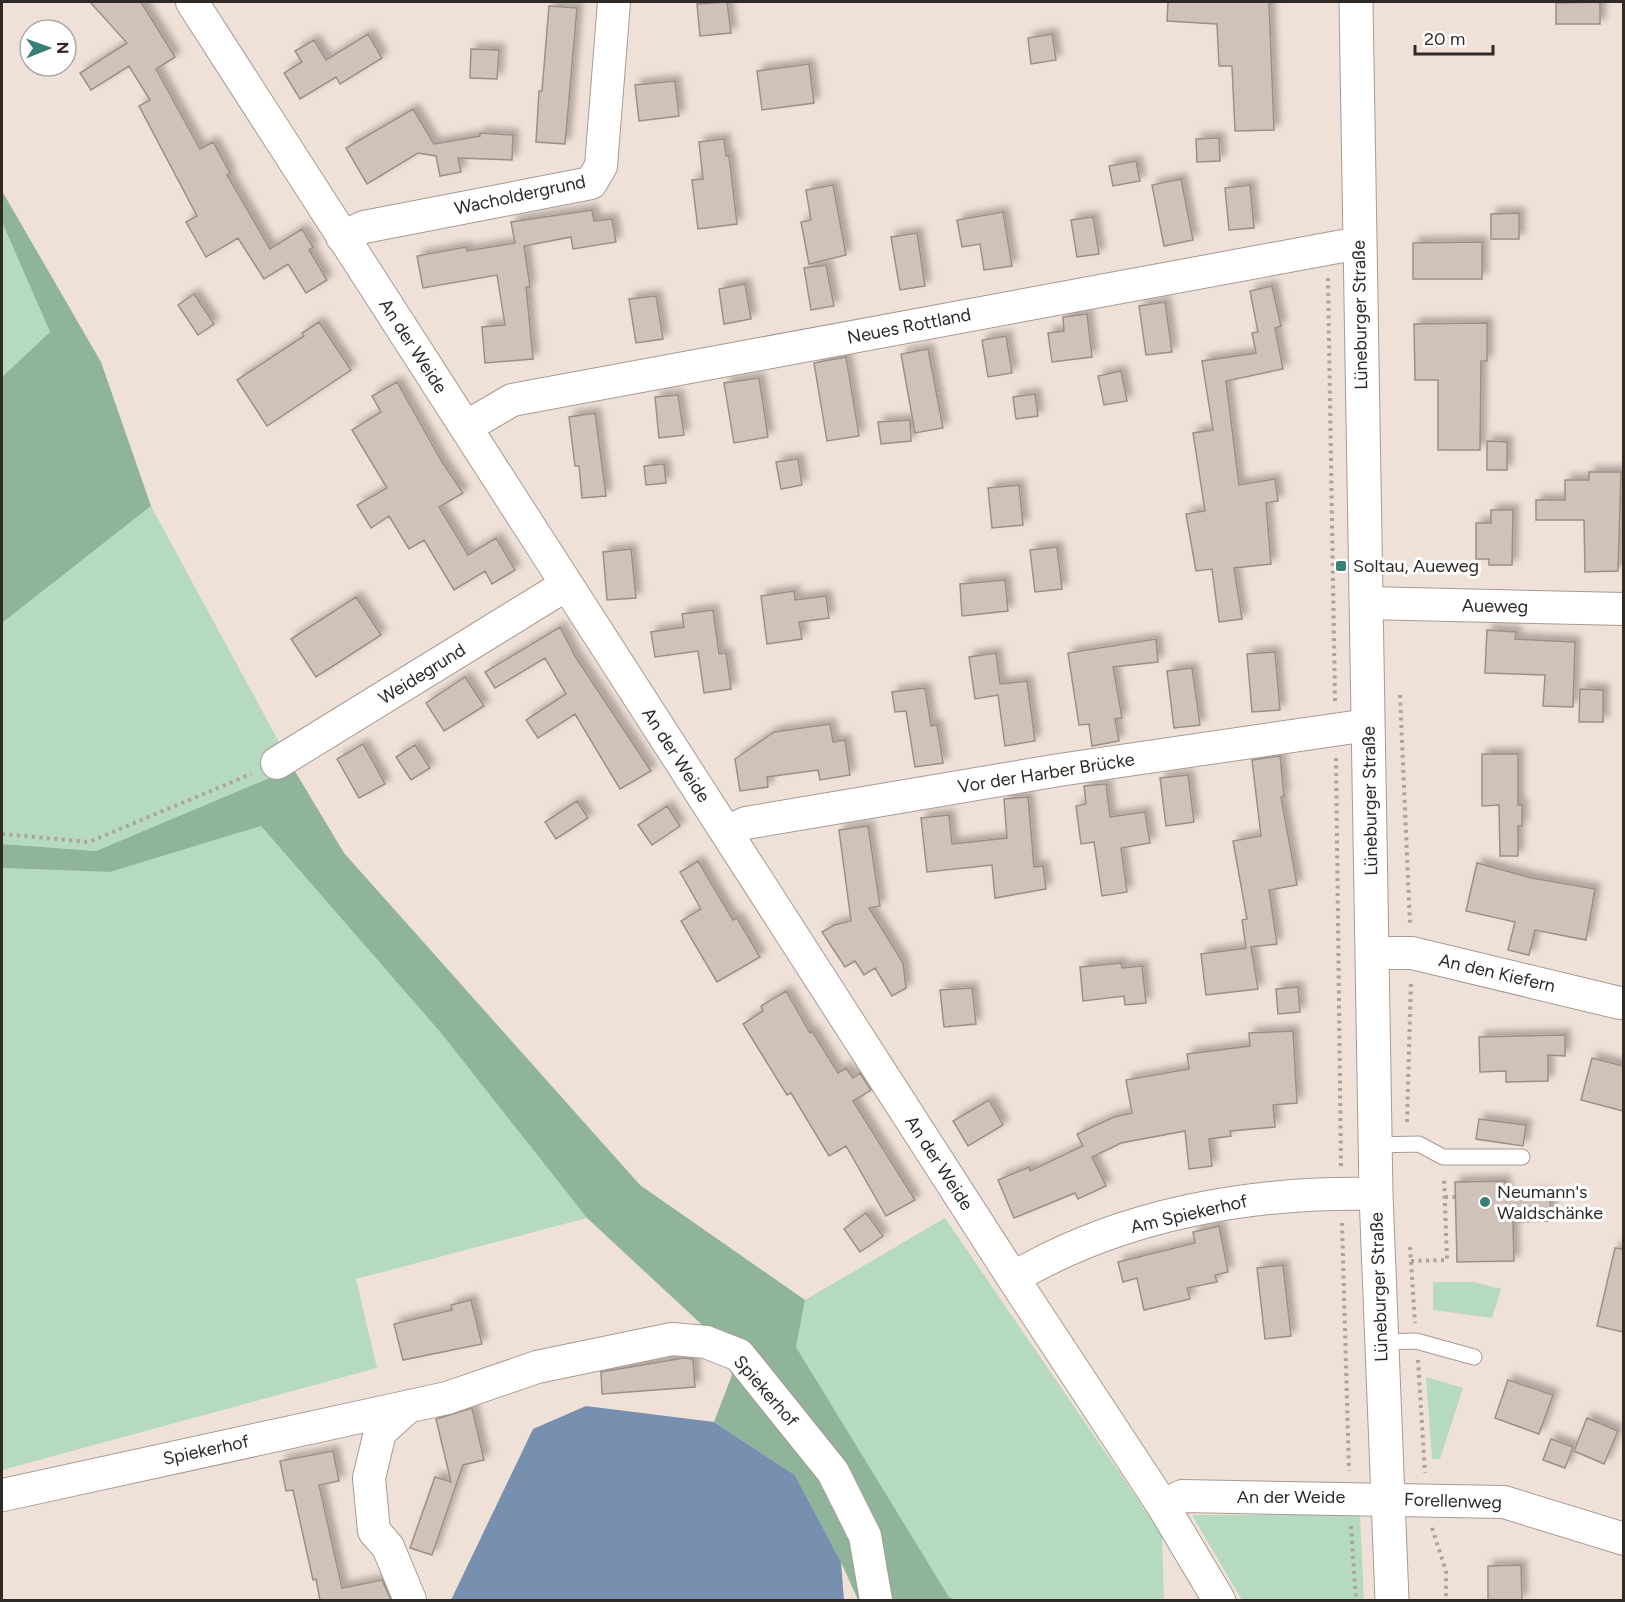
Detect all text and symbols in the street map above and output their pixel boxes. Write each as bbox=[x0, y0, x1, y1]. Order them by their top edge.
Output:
north arrow bbox=[18, 18, 78, 78]
scale bar bbox=[1415, 18, 1493, 56]
text: 20 m bbox=[1424, 28, 1465, 50]
text: N bbox=[53, 41, 72, 54]
street label: Wacholdergrund bbox=[452, 170, 588, 220]
street label: Lüneburger Straße bbox=[1348, 240, 1372, 390]
street label: An der Weide bbox=[374, 295, 452, 398]
street label: Neues Rottland bbox=[845, 303, 973, 349]
place label: Soltau, Aueweg bbox=[1353, 555, 1479, 577]
marker: Soltau, Aueweg bbox=[1334, 559, 1348, 573]
street label: Aueweg bbox=[1462, 594, 1528, 618]
street label: Weidegrund bbox=[375, 639, 469, 709]
street label: An der Weide bbox=[637, 704, 715, 807]
street label: Lüneburger Straße bbox=[1358, 726, 1382, 876]
street label: Vor der Harber Brücke bbox=[956, 748, 1136, 798]
street label: An den Kiefern bbox=[1437, 949, 1557, 997]
street label: An der Weide bbox=[900, 1112, 978, 1215]
place label: Neumann's Waldschänke bbox=[1497, 1181, 1603, 1224]
street label: Am Spiekerhof bbox=[1128, 1190, 1250, 1238]
marker: Neumann's Waldschänke bbox=[1478, 1195, 1492, 1209]
street label: Lüneburger Straße bbox=[1365, 1212, 1393, 1362]
street label: Spiekerhof bbox=[729, 1351, 803, 1431]
street label: Spiekerhof bbox=[161, 1430, 251, 1470]
street label: An der Weide bbox=[1237, 1486, 1345, 1508]
street label: Forellenweg bbox=[1404, 1488, 1502, 1514]

